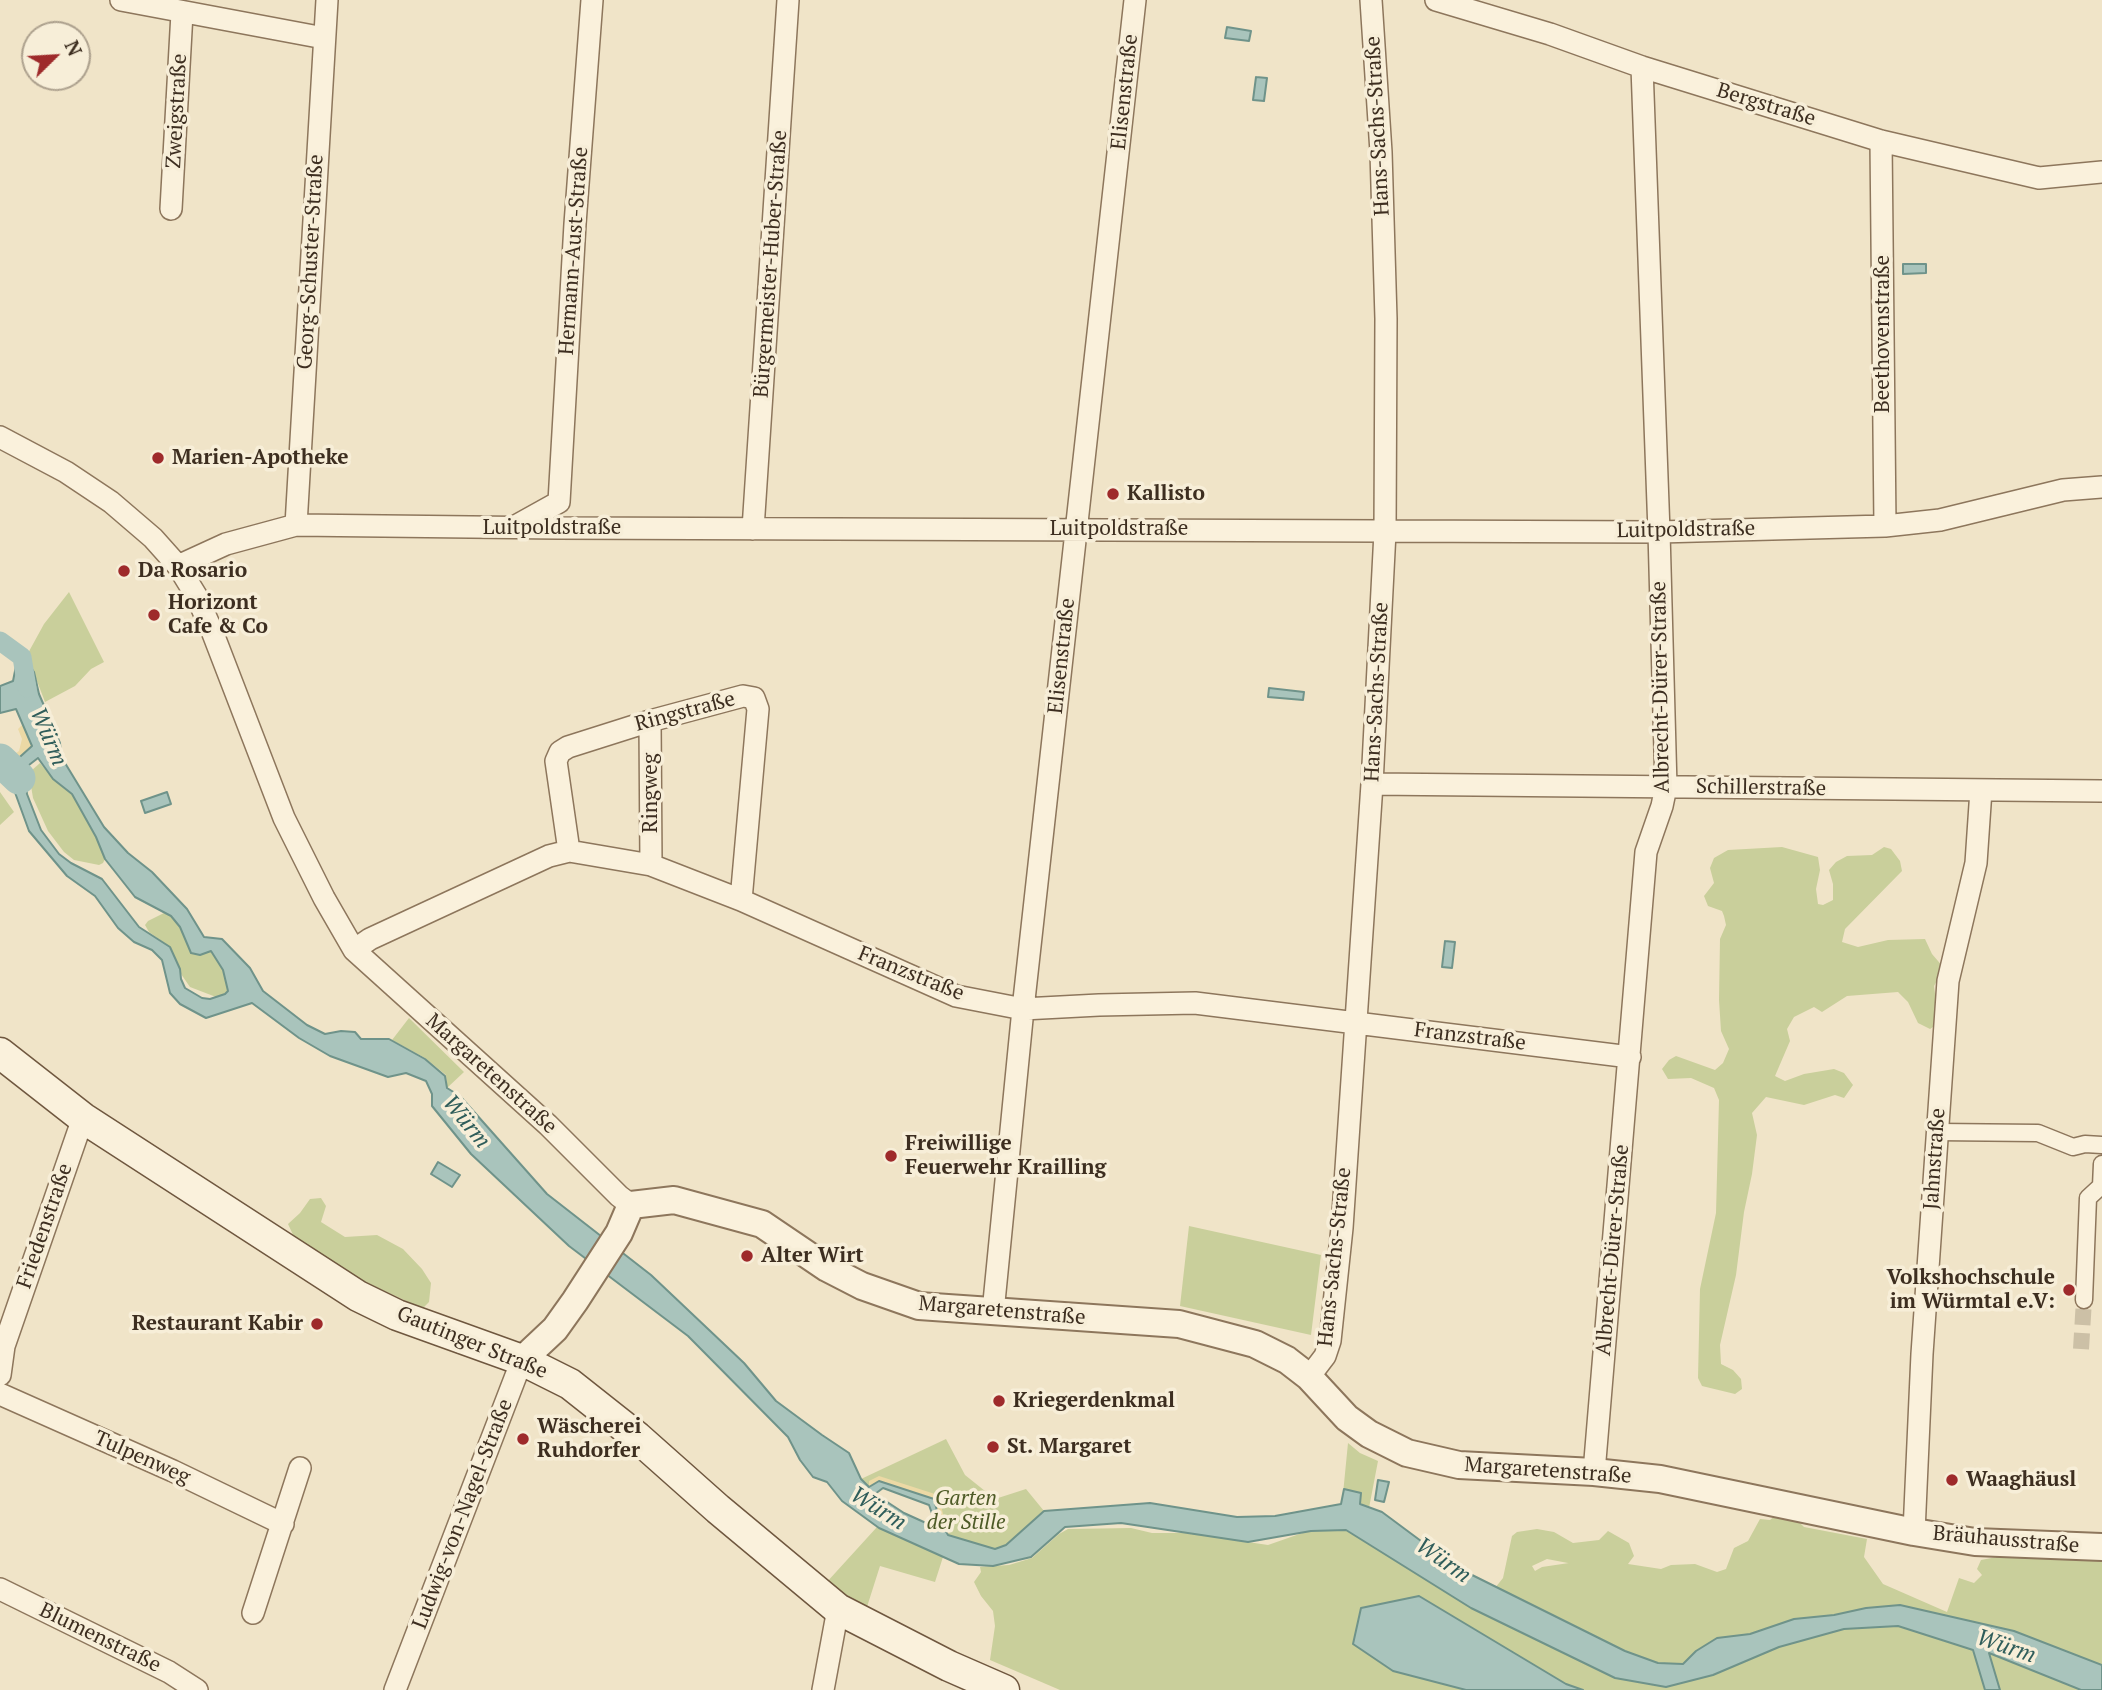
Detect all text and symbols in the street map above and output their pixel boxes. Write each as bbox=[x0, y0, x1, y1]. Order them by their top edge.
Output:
north arrow bbox=[21, 21, 91, 91]
street label: Elisenstraße bbox=[1106, 33, 1144, 151]
street label: Hans-Sachs-Straße bbox=[1361, 35, 1395, 217]
text: N bbox=[59, 36, 88, 60]
street label: Zweigstraße bbox=[161, 53, 193, 169]
street label: Bergstraße bbox=[1713, 78, 1819, 132]
street label: Bürgermeister-Huber-Straße bbox=[749, 129, 793, 399]
street label: Hermann-Aust-Straße bbox=[554, 146, 594, 356]
street label: Georg-Schuster-Straße bbox=[293, 154, 329, 370]
street label: Beethovenstraße bbox=[1870, 255, 1896, 413]
place label: Marien-Apotheke bbox=[172, 445, 349, 471]
marker: Marien-Apotheke bbox=[150, 450, 166, 466]
place label: Kallisto bbox=[1127, 481, 1205, 507]
marker: Kallisto bbox=[1105, 486, 1121, 502]
street label: Luitpoldstraße bbox=[483, 515, 621, 541]
street label: Luitpoldstraße bbox=[1050, 516, 1188, 542]
street label: Luitpoldstraße bbox=[1616, 516, 1756, 544]
place label: Da Rosario bbox=[138, 558, 247, 584]
marker: Da Rosario bbox=[116, 563, 132, 579]
street label: Albrecht-Dürer-Straße bbox=[1647, 581, 1675, 793]
place label: Horizont Cafe & Co bbox=[168, 590, 268, 640]
street label: Elisenstraße bbox=[1043, 597, 1081, 715]
street label: Hans-Sachs-Straße bbox=[1360, 601, 1394, 783]
marker: Horizont Cafe & Co bbox=[146, 607, 162, 623]
street label: Ringstraße bbox=[632, 687, 738, 737]
water label: Würm bbox=[23, 704, 73, 770]
street label: Ringweg bbox=[638, 753, 664, 833]
street label: Schillerstraße bbox=[1696, 774, 1826, 802]
street label: Franzstraße bbox=[854, 941, 968, 1007]
street label: Margaretenstraße bbox=[420, 1009, 562, 1139]
street label: Franzstraße bbox=[1413, 1018, 1527, 1056]
water label: Würm bbox=[436, 1090, 496, 1154]
street label: Jahnstraße bbox=[1919, 1107, 1951, 1211]
place label: Freiwillige Feuerwehr Krailling bbox=[905, 1131, 1106, 1181]
street label: Albrecht-Dürer-Straße bbox=[1591, 1143, 1635, 1357]
marker: Freiwillige Feuerwehr Krailling bbox=[883, 1148, 899, 1164]
street label: Friedenstraße bbox=[12, 1160, 78, 1292]
street label: Hans-Sachs-Straße bbox=[1313, 1166, 1357, 1348]
place label: Alter Wirt bbox=[761, 1243, 864, 1269]
marker: Alter Wirt bbox=[739, 1248, 755, 1264]
place label: Volkshochschule im Würmtal e.V: bbox=[1887, 1265, 2055, 1315]
marker: Volkshochschule im Würmtal e.V: bbox=[2061, 1282, 2077, 1298]
street label: Margaretenstraße bbox=[917, 1291, 1087, 1331]
street label: Gautinger Straße bbox=[393, 1301, 551, 1385]
place label: Restaurant Kabir bbox=[132, 1311, 303, 1337]
marker: Restaurant Kabir bbox=[309, 1316, 325, 1332]
place label: Kriegerdenkmal bbox=[1013, 1388, 1175, 1414]
marker: Kriegerdenkmal bbox=[991, 1393, 1007, 1409]
street label: Ludwig-von-Nagel-Straße bbox=[407, 1395, 519, 1633]
place label: Wäscherei Ruhdorfer bbox=[537, 1414, 641, 1464]
street label: Tulpenweg bbox=[90, 1426, 194, 1490]
marker: Wäscherei Ruhdorfer bbox=[515, 1431, 531, 1447]
place label: St. Margaret bbox=[1007, 1434, 1132, 1460]
marker: St. Margaret bbox=[985, 1439, 1001, 1455]
street label: Margaretenstraße bbox=[1464, 1453, 1632, 1489]
place label: Waaghäusl bbox=[1966, 1467, 2076, 1493]
marker: Waaghäusl bbox=[1944, 1472, 1960, 1488]
water label: Würm bbox=[845, 1481, 911, 1537]
park label: Garten der Stille bbox=[926, 1486, 1006, 1536]
street label: Bräuhausstraße bbox=[1932, 1521, 2080, 1559]
water label: Würm bbox=[1410, 1532, 1476, 1590]
street label: Blumenstraße bbox=[35, 1598, 165, 1678]
water label: Würm bbox=[1973, 1624, 2039, 1670]

